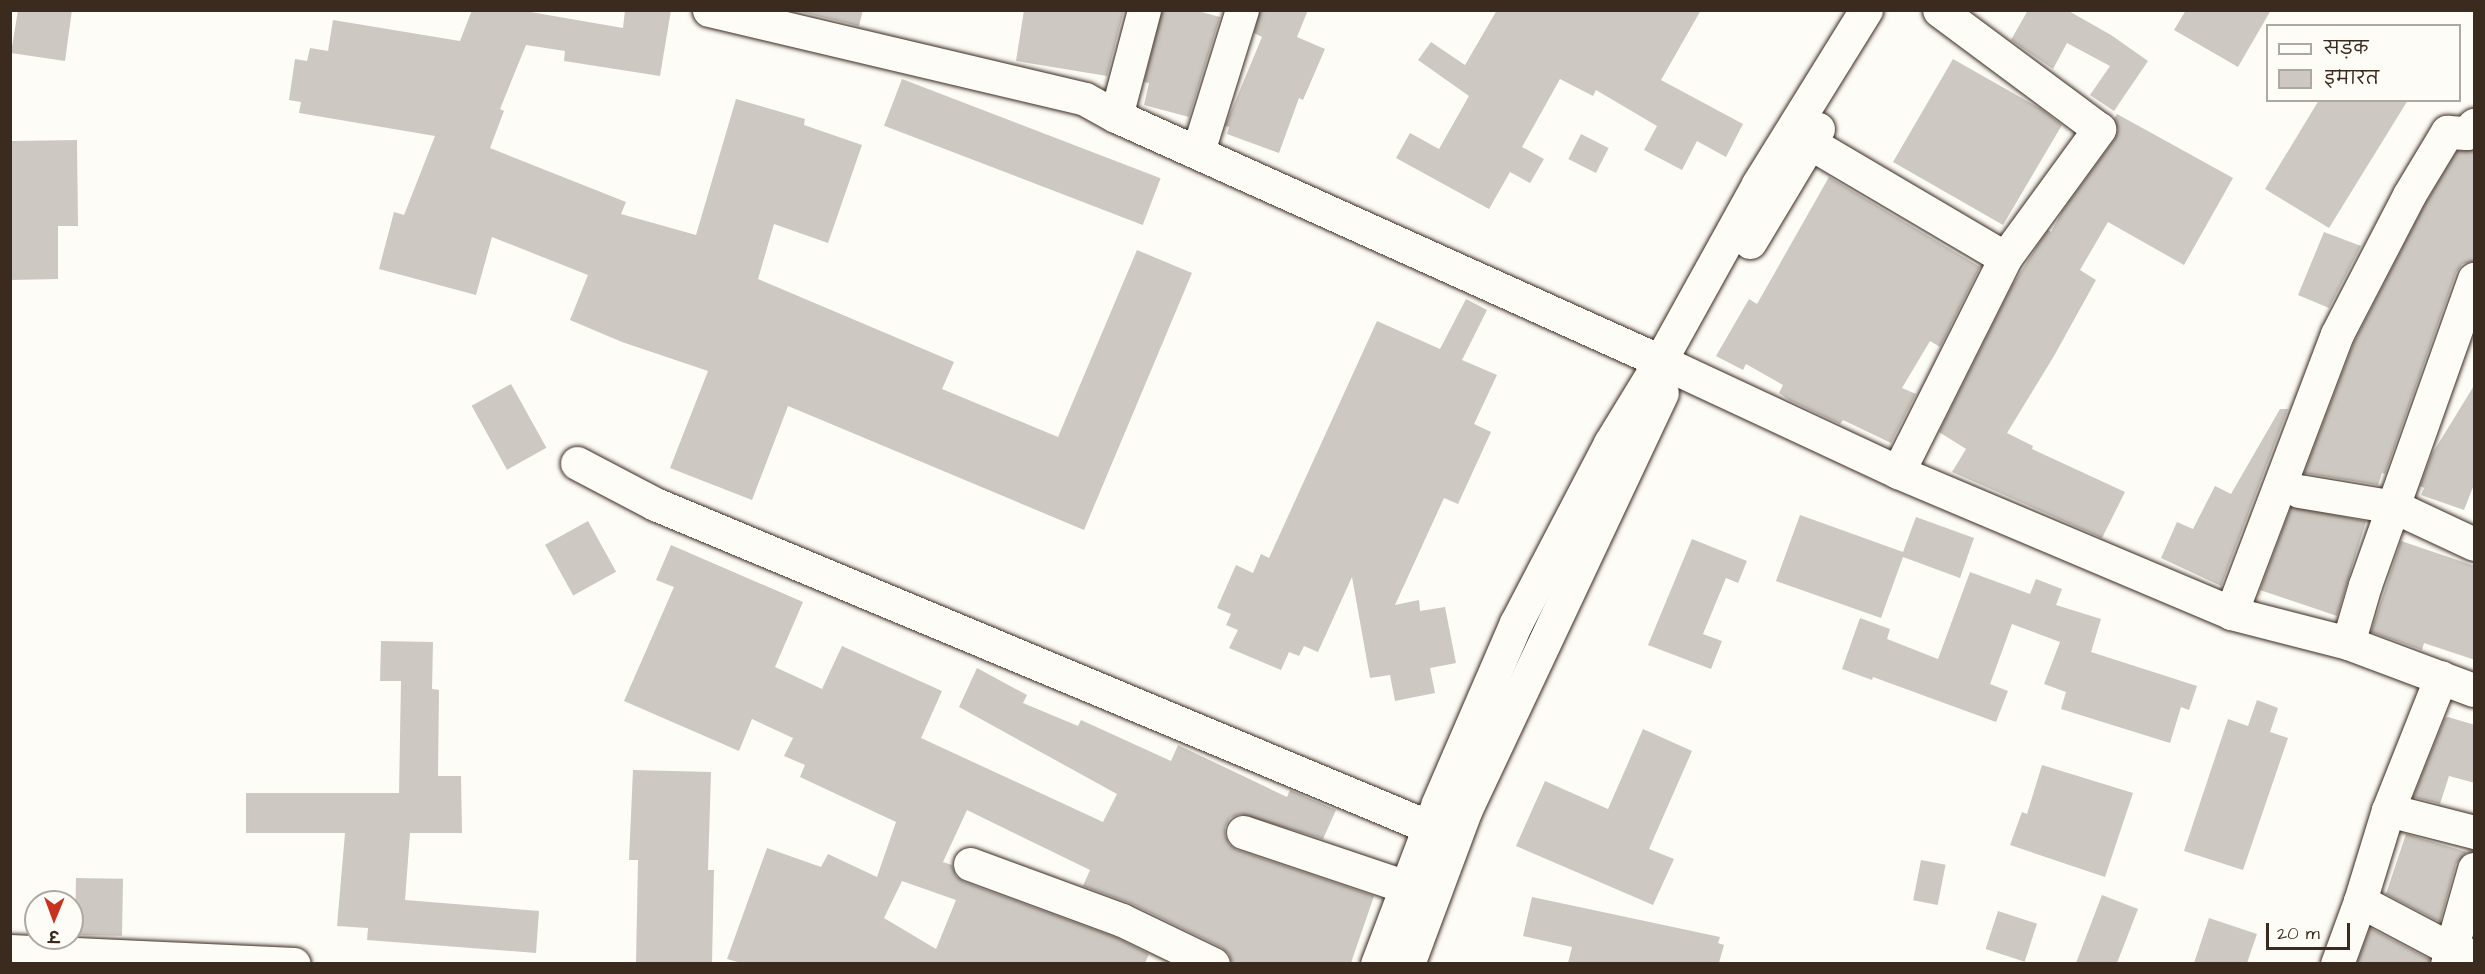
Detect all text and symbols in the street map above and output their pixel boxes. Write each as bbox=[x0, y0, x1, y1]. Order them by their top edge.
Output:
legend bbox=[2266, 24, 2461, 102]
text: सड़क bbox=[2324, 36, 2368, 61]
text: इमारत bbox=[2324, 66, 2379, 91]
north arrow bbox=[24, 890, 84, 950]
scale bar bbox=[2269, 911, 2353, 949]
text: 20 m bbox=[2277, 921, 2320, 946]
text: उ bbox=[48, 925, 59, 947]

